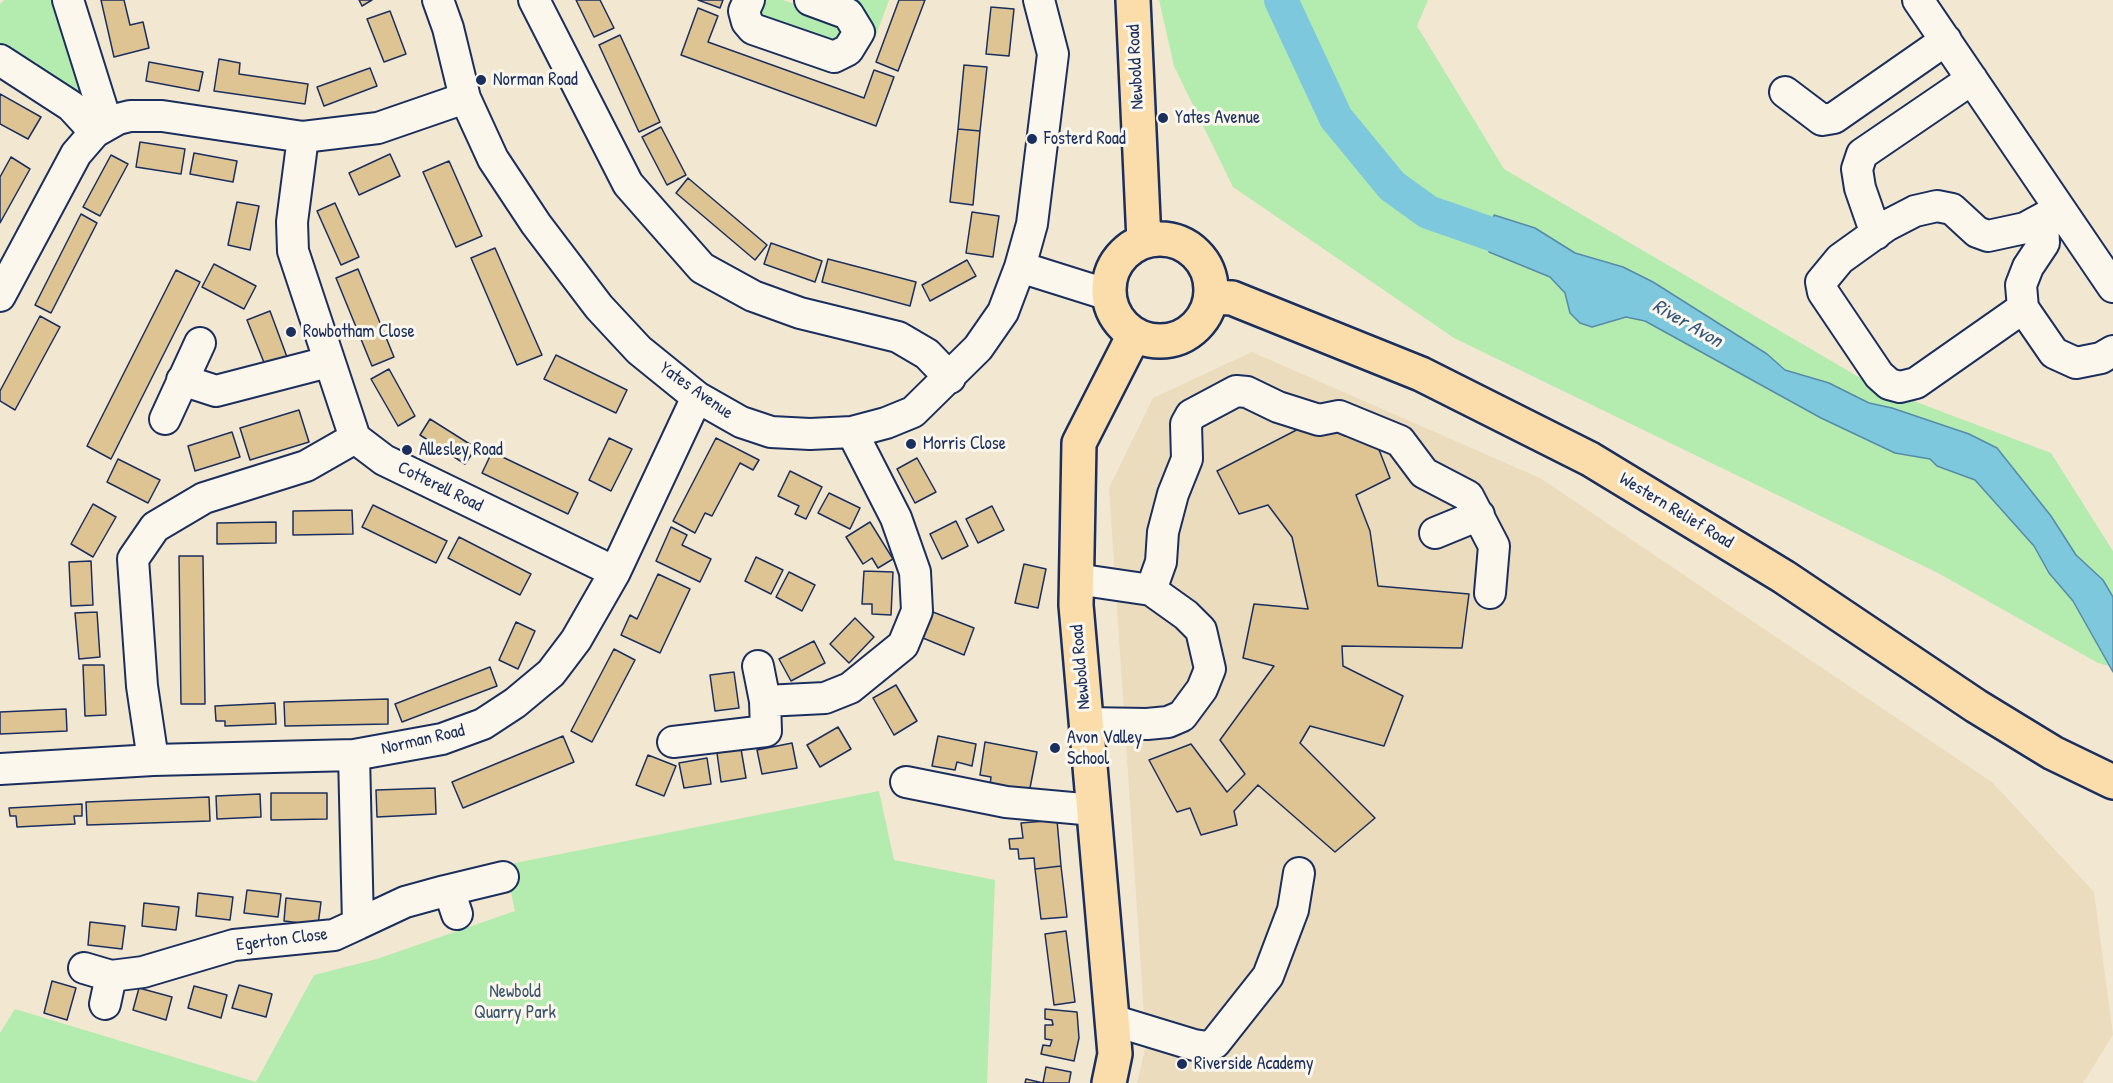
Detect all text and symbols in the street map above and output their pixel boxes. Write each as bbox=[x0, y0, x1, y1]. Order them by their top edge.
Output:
street label: Newbold Road bbox=[1123, 24, 1149, 110]
place label: Norman Road bbox=[493, 69, 578, 91]
marker: Norman Road bbox=[474, 73, 488, 87]
place label: Yates Avenue bbox=[1175, 107, 1260, 129]
marker: Yates Avenue bbox=[1156, 111, 1170, 125]
place label: Fosterd Road bbox=[1044, 128, 1126, 150]
marker: Fosterd Road bbox=[1025, 132, 1039, 146]
water label: River Avon bbox=[1648, 294, 1726, 354]
place label: Rowbotham Close bbox=[303, 321, 415, 343]
marker: Rowbotham Close bbox=[284, 325, 298, 339]
street label: Yates Avenue bbox=[655, 358, 737, 424]
place label: Morris Close bbox=[923, 433, 1006, 455]
marker: Morris Close bbox=[904, 437, 918, 451]
place label: Allesley Road bbox=[419, 439, 503, 461]
marker: Allesley Road bbox=[400, 443, 414, 457]
street label: Cotterell Road bbox=[394, 457, 486, 517]
street label: Western Relief Road bbox=[1615, 468, 1737, 554]
street label: Newbold Road bbox=[1067, 624, 1095, 710]
street label: Norman Road bbox=[379, 720, 467, 760]
place label: Avon Valley School bbox=[1067, 727, 1142, 770]
marker: Avon Valley School bbox=[1048, 741, 1062, 755]
street label: Egerton Close bbox=[235, 924, 329, 956]
park label: Newbold Quarry Park bbox=[474, 981, 556, 1024]
place label: Riverside Academy bbox=[1194, 1053, 1314, 1075]
marker: Riverside Academy bbox=[1175, 1057, 1189, 1071]

